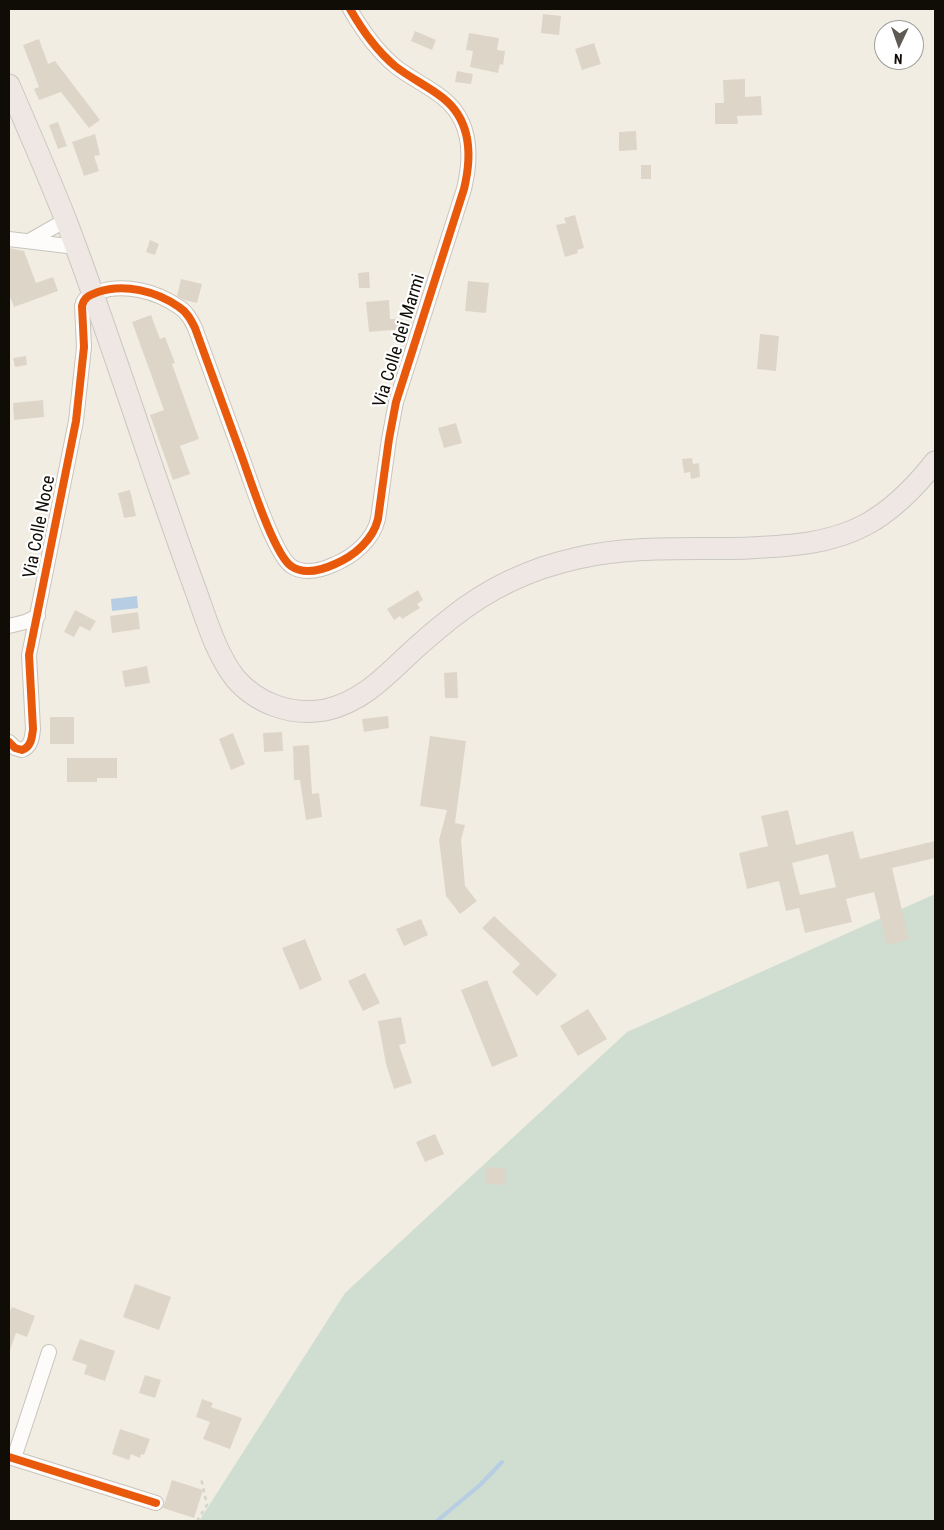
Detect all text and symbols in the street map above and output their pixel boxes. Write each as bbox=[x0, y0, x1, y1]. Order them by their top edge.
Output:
north arrow bbox=[874, 20, 924, 70]
text: N bbox=[894, 51, 903, 67]
street label: Via Colle dei Marmi bbox=[369, 272, 431, 410]
street label: Via Colle Noce bbox=[19, 474, 61, 580]

